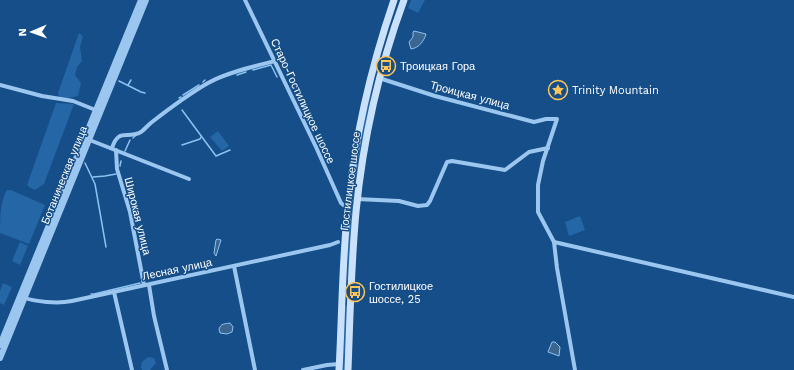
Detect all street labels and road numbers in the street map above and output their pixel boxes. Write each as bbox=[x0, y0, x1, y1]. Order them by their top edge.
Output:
street label: Старо-Гостилицкое шоссе bbox=[268, 37, 337, 166]
street label: Троицкая улица bbox=[429, 79, 512, 113]
street label: Ботаническая улица bbox=[39, 123, 90, 226]
street label: Гостилицкое шоссе bbox=[338, 131, 363, 231]
street label: Широкая улица bbox=[122, 176, 154, 257]
street label: Лесная улица bbox=[141, 256, 214, 283]

